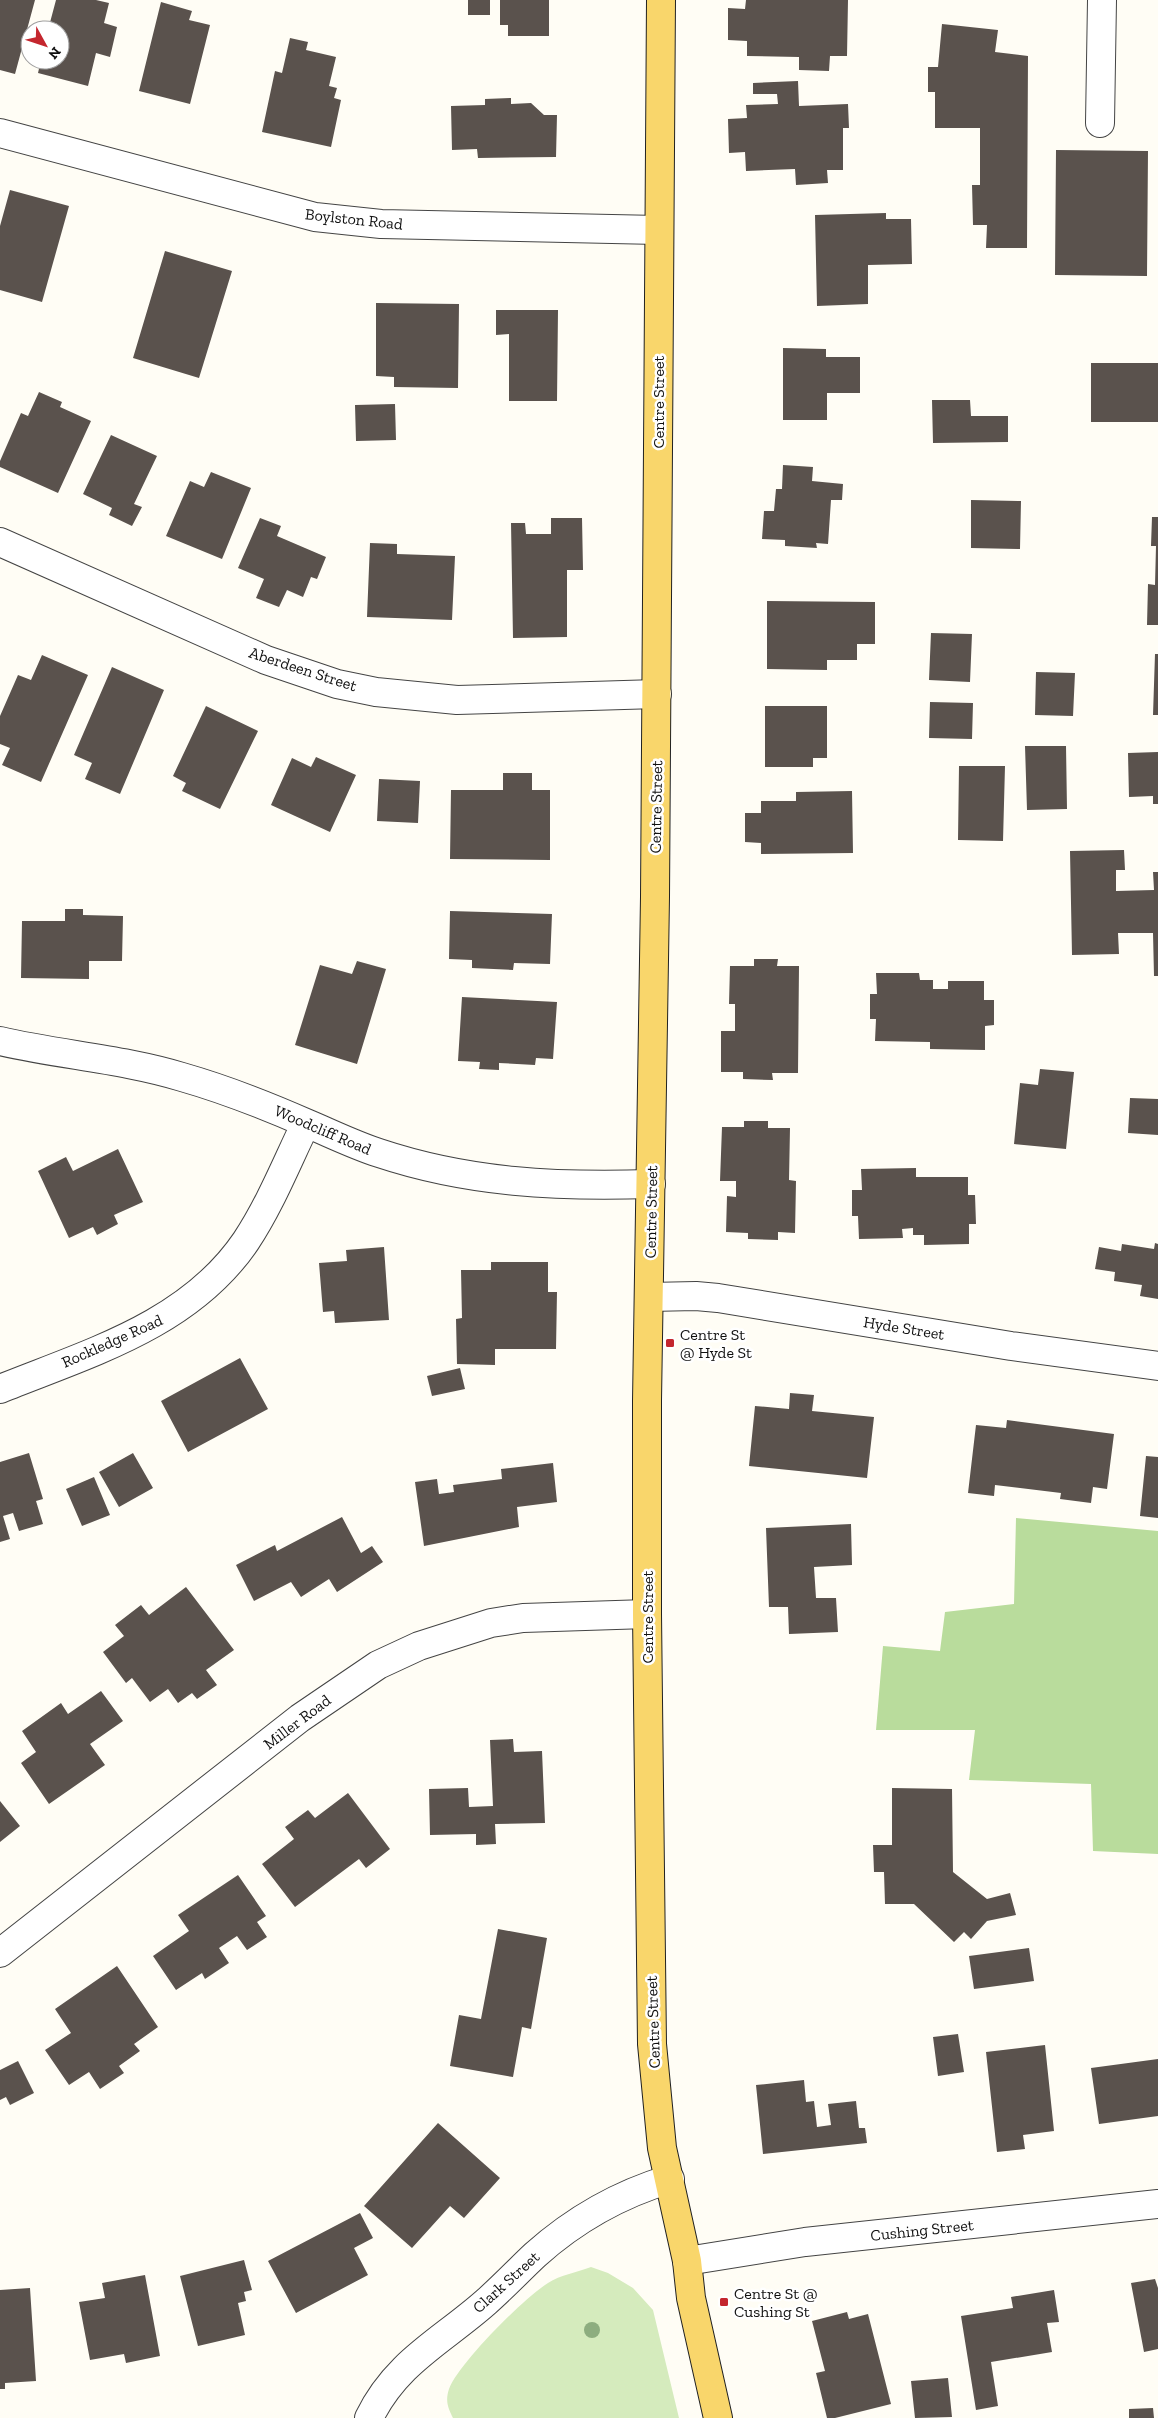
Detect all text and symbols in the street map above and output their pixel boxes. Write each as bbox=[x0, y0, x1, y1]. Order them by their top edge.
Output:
north arrow bbox=[20, 20, 70, 70]
text: N bbox=[44, 43, 65, 63]
street label: Boylston Road bbox=[304, 204, 404, 234]
street label: Centre Street bbox=[649, 355, 668, 449]
street label: Aberdeen Street bbox=[247, 643, 359, 695]
street label: Centre Street bbox=[646, 760, 666, 854]
street label: Woodcliff Road bbox=[272, 1101, 374, 1159]
street label: Centre Street bbox=[641, 1165, 661, 1259]
street label: Rockledge Road bbox=[59, 1310, 166, 1372]
street label: Hyde Street bbox=[862, 1312, 946, 1344]
place label: Centre St @ Hyde St bbox=[680, 1325, 752, 1362]
marker: Centre St @ Hyde St bbox=[664, 1337, 676, 1349]
street label: Centre Street bbox=[638, 1570, 657, 1664]
street label: Miller Road bbox=[260, 1690, 334, 1753]
street label: Centre Street bbox=[642, 1975, 664, 2069]
street label: Cushing Street bbox=[870, 2215, 975, 2245]
street label: Clark Street bbox=[469, 2247, 543, 2317]
place label: Centre St @ Cushing St bbox=[734, 2284, 817, 2321]
marker: Centre St @ Cushing St bbox=[718, 2296, 730, 2308]

